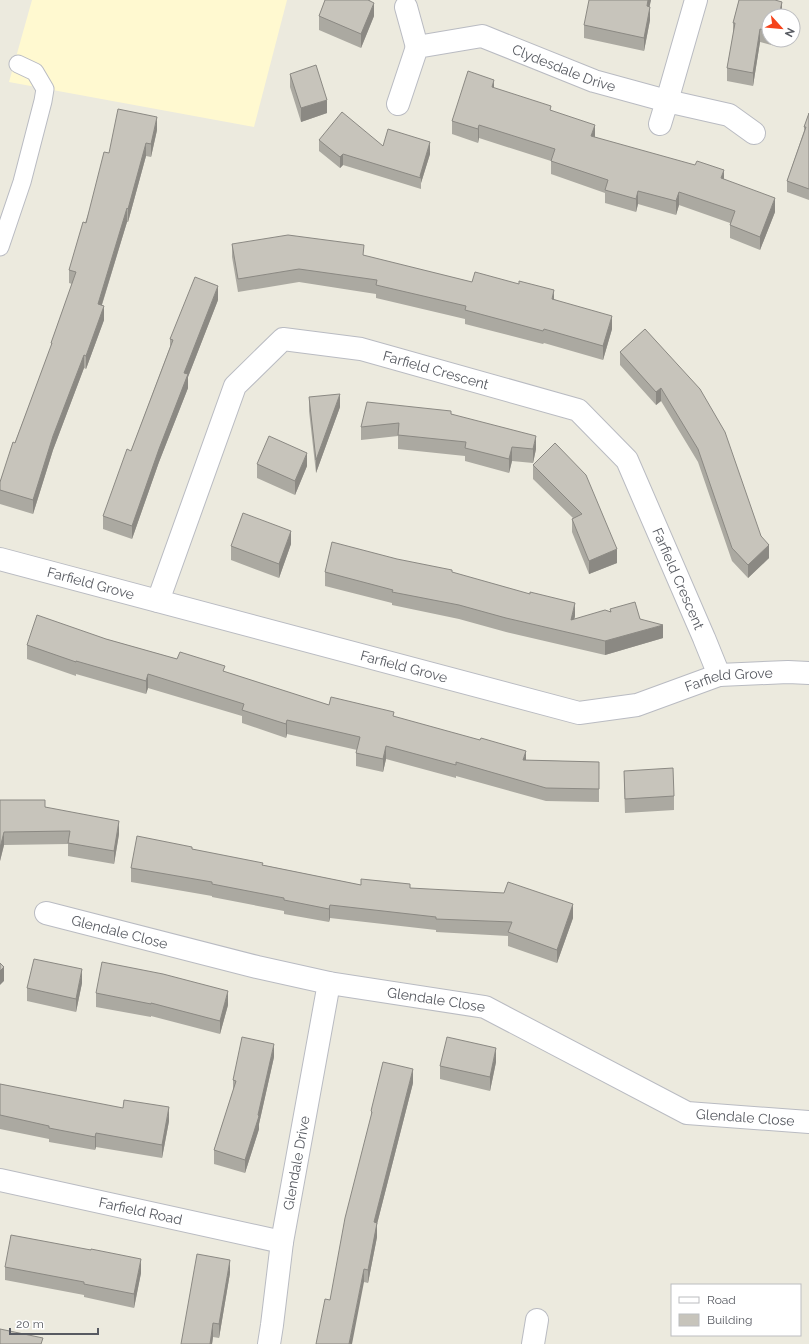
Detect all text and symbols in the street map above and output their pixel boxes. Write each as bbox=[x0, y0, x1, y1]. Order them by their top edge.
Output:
north arrow bbox=[761, 8, 801, 48]
text: N bbox=[782, 26, 797, 39]
street label: Clydesdale Drive bbox=[510, 41, 617, 95]
street label: Farfield Crescent bbox=[381, 348, 491, 393]
street label: Farfield Crescent bbox=[649, 525, 708, 632]
street label: Farfield Grove bbox=[46, 564, 136, 602]
street label: Farfield Grove bbox=[359, 647, 449, 686]
street label: Farfield Grove bbox=[683, 665, 773, 695]
street label: Glendale Close bbox=[70, 912, 170, 952]
street label: Glendale Close bbox=[386, 984, 486, 1015]
street label: Glendale Close bbox=[695, 1106, 795, 1129]
street label: Glendale Drive bbox=[280, 1115, 313, 1212]
street label: Farfield Road bbox=[97, 1194, 184, 1228]
legend bbox=[671, 1284, 801, 1336]
text: Road bbox=[707, 1293, 736, 1307]
scale bar bbox=[10, 1310, 98, 1336]
text: Building bbox=[707, 1313, 753, 1327]
text: 20 m bbox=[16, 1317, 44, 1331]

